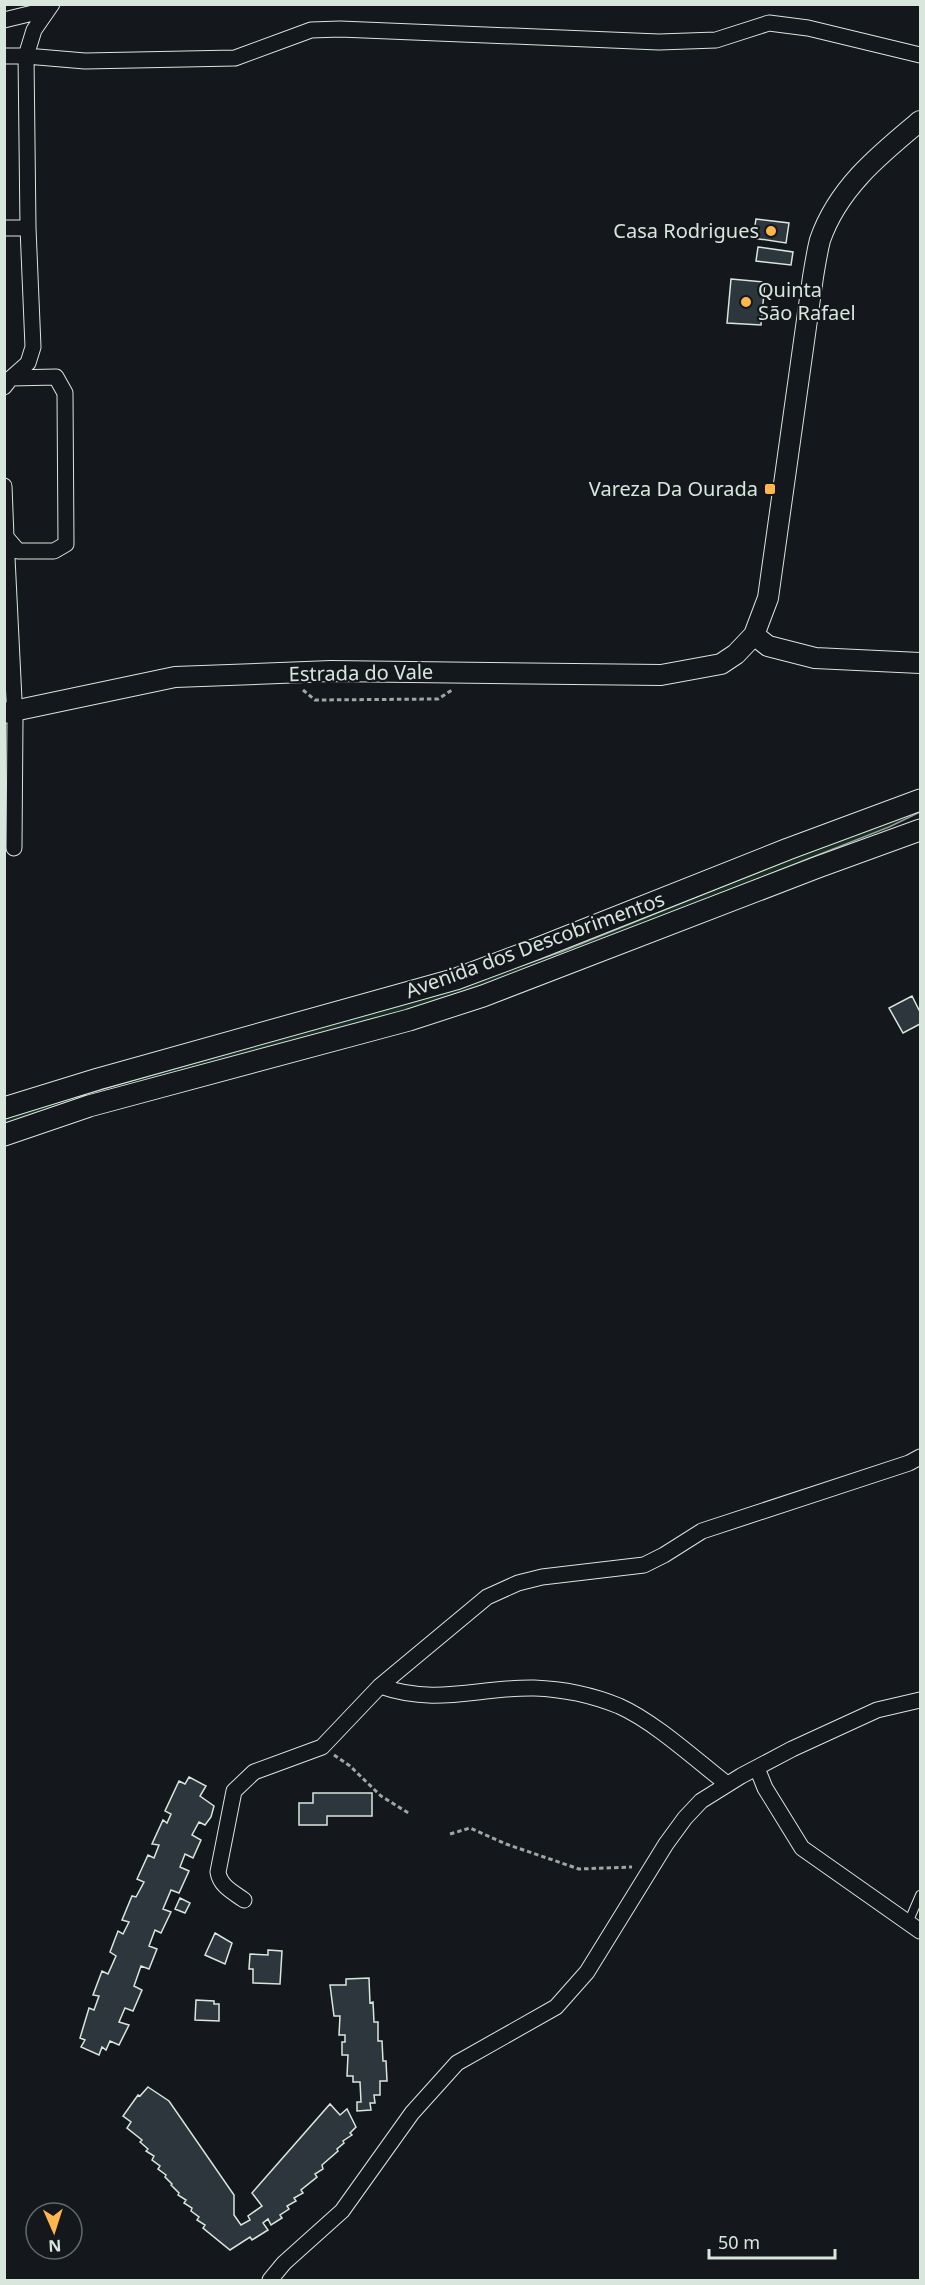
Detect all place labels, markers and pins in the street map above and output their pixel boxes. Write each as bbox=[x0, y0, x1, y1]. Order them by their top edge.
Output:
place label: Casa Rodrigues bbox=[613, 217, 759, 244]
marker: Casa Rodrigues bbox=[764, 224, 778, 238]
place label: Quinta São Rafael bbox=[758, 276, 856, 326]
marker: Quinta São Rafael bbox=[739, 295, 753, 309]
place label: Vareza Da Ourada bbox=[589, 475, 758, 502]
marker: Vareza Da Ourada bbox=[763, 482, 777, 496]

